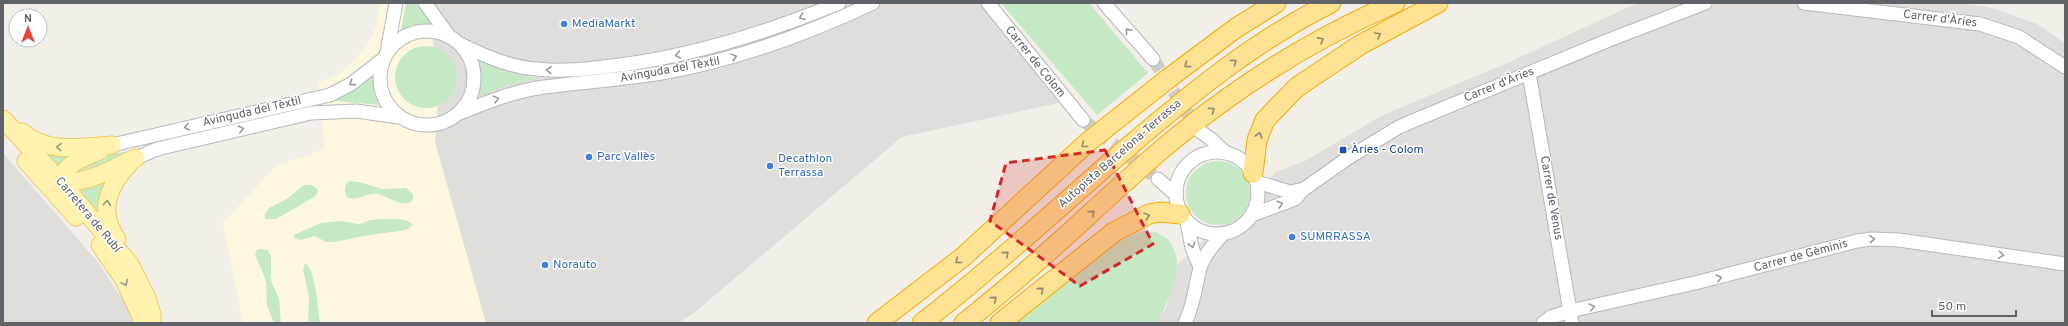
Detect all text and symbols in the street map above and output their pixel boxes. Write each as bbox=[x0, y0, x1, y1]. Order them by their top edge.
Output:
street label: Carrer d'Àries bbox=[1902, 7, 1978, 31]
north arrow bbox=[8, 8, 48, 48]
text: N bbox=[24, 12, 32, 26]
one-way arrow bbox=[799, 13, 806, 21]
place label: MediaMarkt bbox=[572, 16, 636, 32]
marker: MediaMarkt bbox=[559, 19, 569, 29]
street label: Carrer de Colom bbox=[1001, 23, 1069, 101]
one-way arrow bbox=[1126, 28, 1133, 36]
one-way arrow bbox=[1374, 33, 1381, 40]
one-way arrow bbox=[1317, 37, 1324, 45]
one-way arrow bbox=[675, 50, 681, 59]
street label: Avinguda del Tèxtil bbox=[619, 53, 721, 87]
one-way arrow bbox=[730, 53, 737, 62]
one-way arrow bbox=[1184, 60, 1191, 67]
one-way arrow bbox=[1230, 60, 1237, 67]
street label: Carrer d'Àries bbox=[1462, 64, 1536, 106]
one-way arrow bbox=[546, 66, 552, 74]
one-way arrow bbox=[349, 78, 356, 86]
street label: Avinguda del Tèxtil bbox=[201, 93, 303, 131]
one-way arrow bbox=[492, 95, 499, 104]
street label: Autopista Barcelona-Terrassa bbox=[1055, 96, 1185, 212]
one-way arrow bbox=[1207, 108, 1214, 115]
one-way arrow bbox=[184, 122, 190, 130]
one-way arrow bbox=[238, 126, 244, 134]
one-way arrow bbox=[1254, 132, 1263, 139]
one-way arrow bbox=[1082, 140, 1089, 147]
one-way arrow bbox=[56, 142, 62, 151]
place label: Àries - Colom bbox=[1351, 142, 1424, 158]
marker: Àries - Colom bbox=[1338, 145, 1348, 155]
place label: Parc Vallès bbox=[597, 149, 655, 165]
place label: Decathlon Terrassa bbox=[778, 151, 832, 181]
marker: Parc Vallès bbox=[584, 152, 594, 162]
street label: Carrer de Venus bbox=[1536, 155, 1566, 241]
marker: Decathlon Terrassa bbox=[765, 161, 775, 171]
street label: Carretera de Rubí bbox=[52, 174, 125, 257]
one-way arrow bbox=[102, 200, 111, 206]
one-way arrow bbox=[1276, 200, 1283, 209]
one-way arrow bbox=[1087, 210, 1095, 217]
one-way arrow bbox=[1144, 212, 1151, 220]
place label: SUMRRASSA bbox=[1300, 229, 1371, 245]
marker: SUMRRASSA bbox=[1287, 232, 1297, 242]
one-way arrow bbox=[1869, 235, 1875, 244]
street label: Carrer de Gèminis bbox=[1752, 236, 1850, 276]
one-way arrow bbox=[1187, 241, 1196, 248]
one-way arrow bbox=[1998, 250, 2004, 259]
one-way arrow bbox=[1001, 251, 1009, 258]
place label: Norauto bbox=[553, 257, 597, 273]
one-way arrow bbox=[955, 257, 962, 264]
marker: Norauto bbox=[540, 260, 550, 270]
one-way arrow bbox=[1716, 274, 1722, 282]
one-way arrow bbox=[121, 279, 128, 287]
one-way arrow bbox=[1037, 288, 1044, 295]
scale bar bbox=[1932, 292, 2016, 318]
one-way arrow bbox=[990, 296, 997, 303]
text: 50 m bbox=[1938, 299, 1966, 315]
one-way arrow bbox=[1589, 303, 1595, 311]

